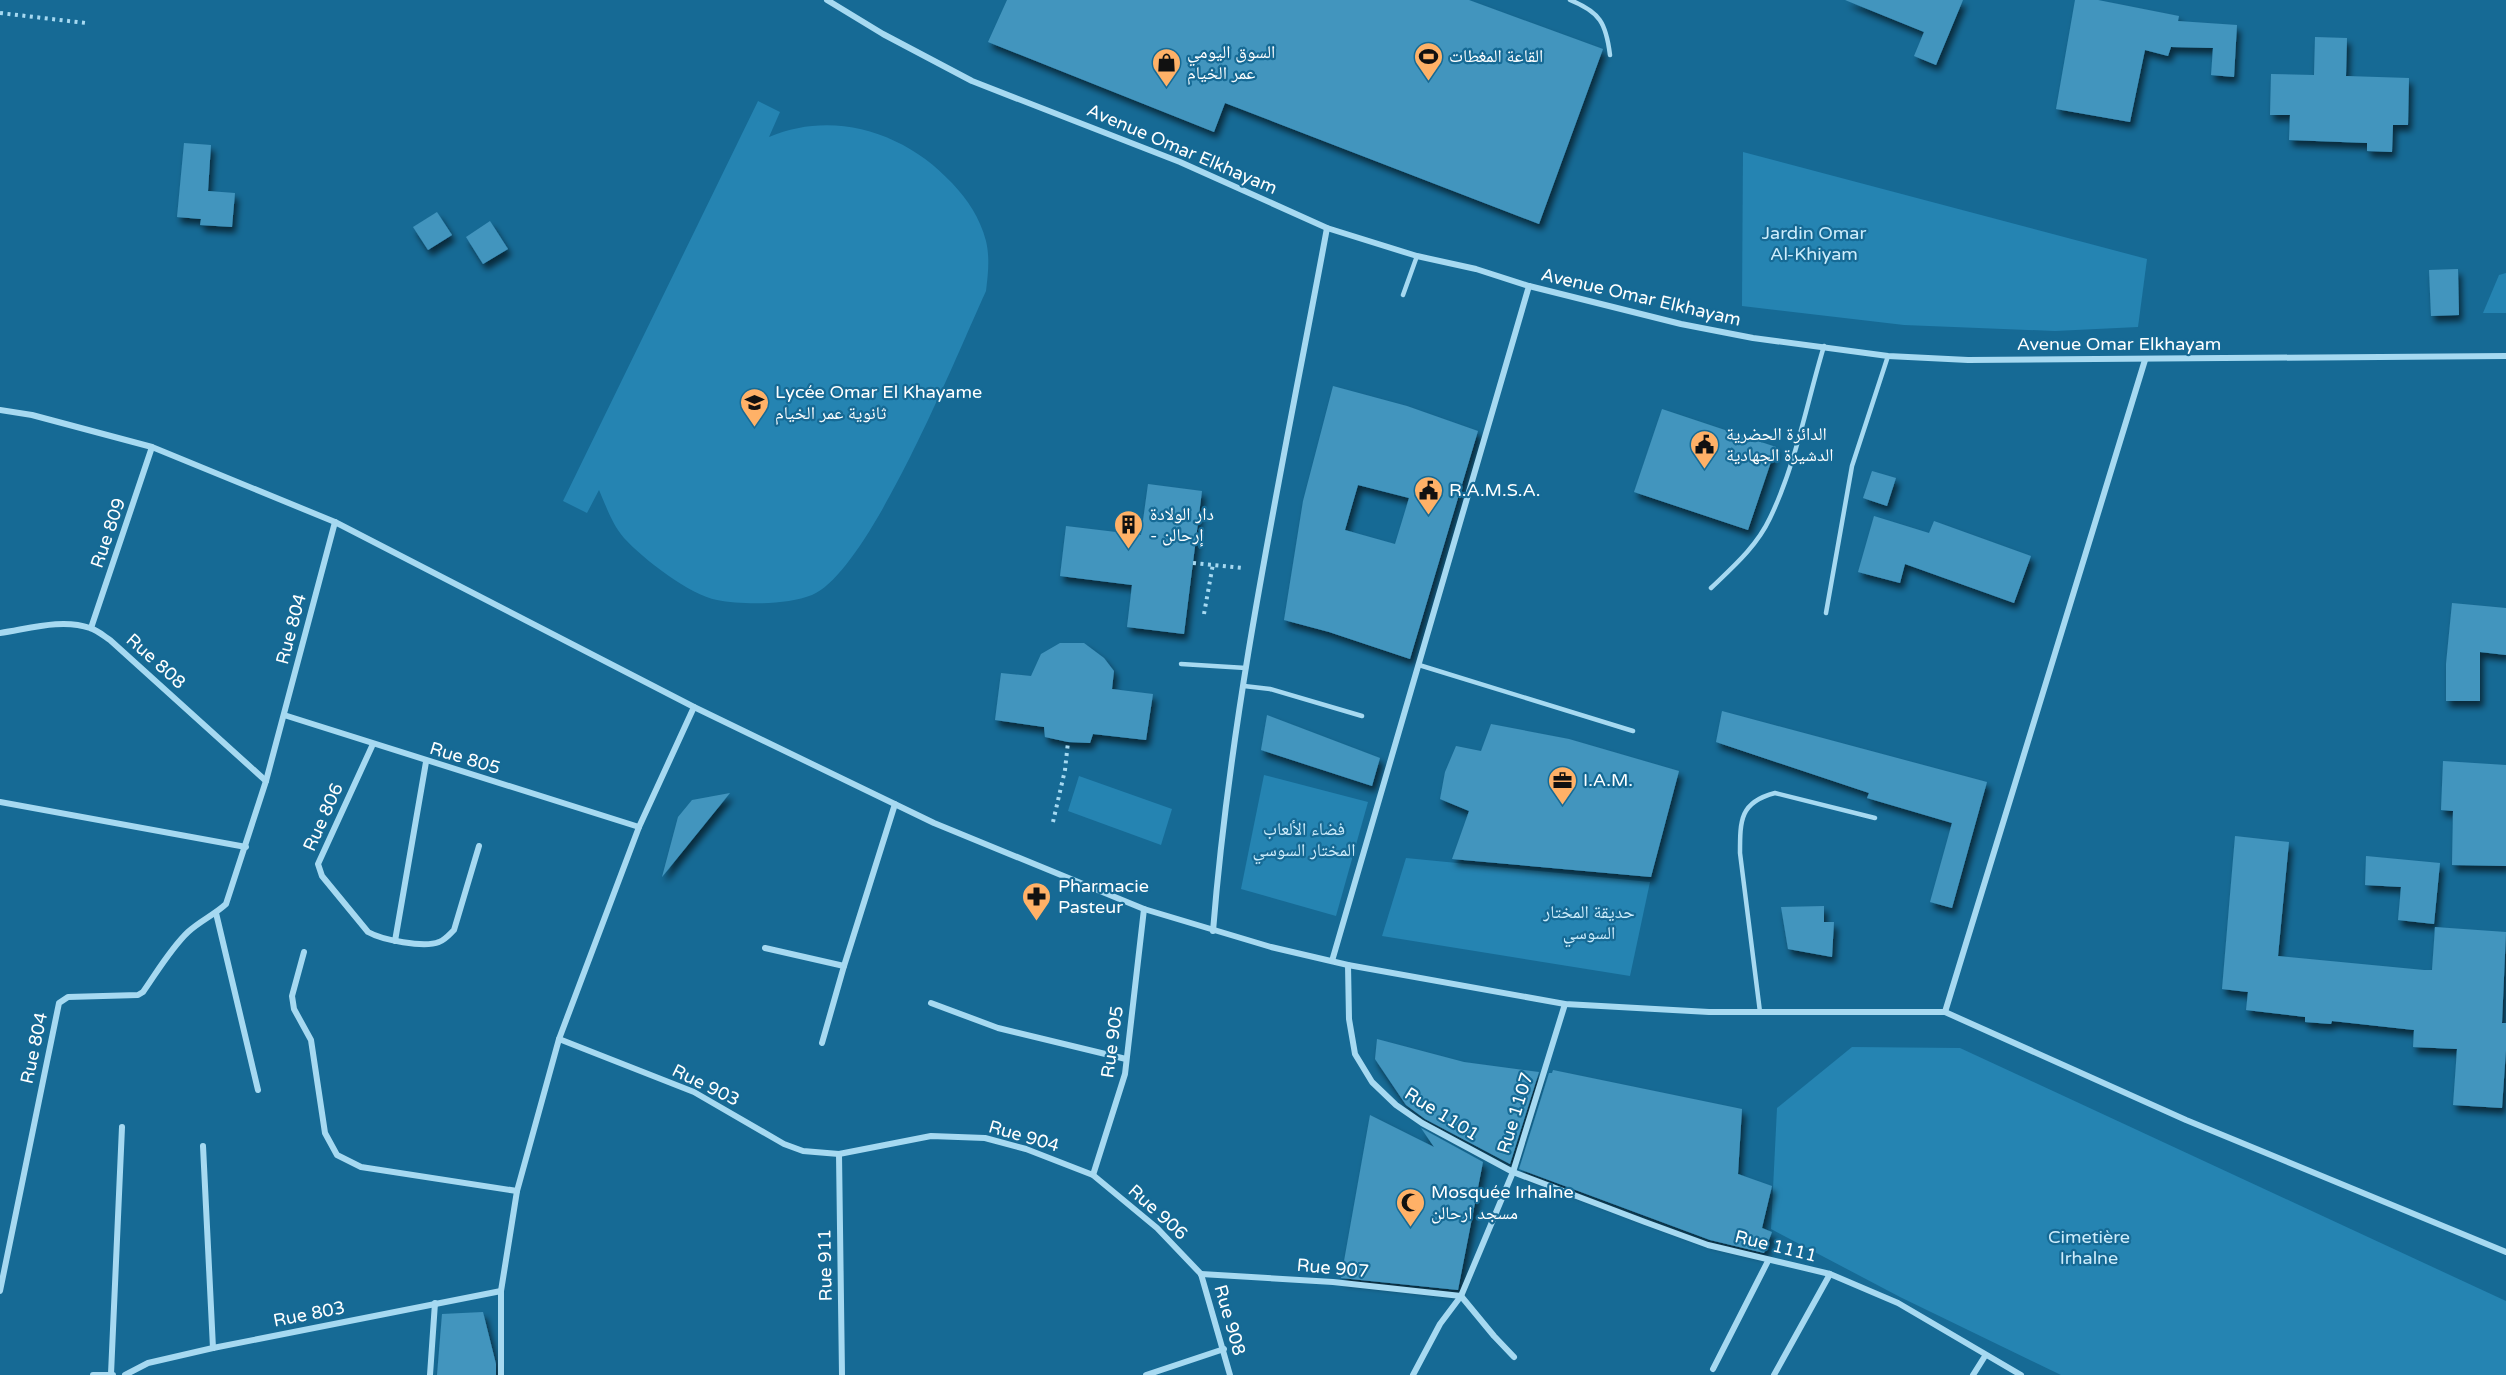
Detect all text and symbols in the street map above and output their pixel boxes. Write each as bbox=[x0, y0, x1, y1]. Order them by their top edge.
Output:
sports icon: القاعة المغطات bbox=[1412, 40, 1444, 82]
place label: السوق اليومي عمر الخيام bbox=[1187, 41, 1275, 85]
place label: القاعة المغطات bbox=[1449, 45, 1543, 67]
shop icon: السوق اليومي عمر الخيام bbox=[1150, 46, 1182, 88]
street label: Avenue Omar Elkhayam bbox=[1084, 99, 1280, 199]
park label: Jardin Omar Al-Khiyam bbox=[1762, 222, 1866, 265]
street label: Avenue Omar Elkhayam bbox=[1539, 263, 1743, 331]
street label: Avenue Omar Elkhayam bbox=[2017, 333, 2221, 355]
place label: Lycée Omar El Khayame ثانوية عمر الخيام bbox=[775, 381, 982, 425]
school or university icon: Lycée Omar El Khayame ثانوية عمر الخيام bbox=[738, 386, 770, 428]
place label: الدائرة الحضرية الدشيرة الجهادية bbox=[1726, 423, 1834, 466]
public building icon: الدائرة الحضرية الدشيرة الجهادية bbox=[1689, 428, 1721, 470]
public building icon: R.A.M.S.A. bbox=[1412, 474, 1444, 516]
place label: R.A.M.S.A. bbox=[1449, 479, 1541, 501]
street label: Rue 809 bbox=[86, 495, 130, 571]
place label: دار الولادة - إرحالن bbox=[1150, 503, 1214, 547]
building icon: دار الولادة - إرحالن bbox=[1113, 508, 1145, 550]
street label: Rue 804 bbox=[271, 591, 311, 667]
street label: Rue 808 bbox=[122, 629, 190, 693]
street label: Rue 805 bbox=[427, 737, 503, 779]
office icon: I.A.M. bbox=[1546, 764, 1578, 806]
place label: I.A.M. bbox=[1583, 769, 1633, 791]
street label: Rue 806 bbox=[298, 779, 348, 855]
park label: فضاء الألعاب المختار السوسي bbox=[1253, 818, 1355, 865]
place label: Pharmacie Pasteur bbox=[1058, 875, 1149, 918]
pharmacy icon: Pharmacie Pasteur bbox=[1021, 880, 1053, 922]
park label: حديقة المختار السوسي bbox=[1542, 901, 1635, 948]
street label: Rue 905 bbox=[1096, 1005, 1128, 1079]
street label: Rue 804 bbox=[16, 1010, 52, 1086]
street label: Rue 903 bbox=[669, 1059, 743, 1111]
street label: Rue 1107 bbox=[1492, 1070, 1538, 1156]
street label: Rue 1101 bbox=[1401, 1082, 1483, 1146]
street label: Rue 904 bbox=[986, 1115, 1062, 1157]
street label: Rue 906 bbox=[1124, 1180, 1192, 1244]
place label: Mosquée Irhalne مسجد ارحالن bbox=[1431, 1181, 1574, 1224]
mosque icon: Mosquée Irhalne مسجد ارحالن bbox=[1394, 1186, 1426, 1228]
street label: Rue 1111 bbox=[1733, 1225, 1819, 1267]
park label: Cimetière Irhalne bbox=[2048, 1226, 2130, 1269]
street label: Rue 911 bbox=[813, 1229, 837, 1301]
street label: Rue 907 bbox=[1296, 1254, 1370, 1282]
street label: Rue 908 bbox=[1209, 1282, 1251, 1358]
street label: Rue 803 bbox=[271, 1296, 347, 1332]

